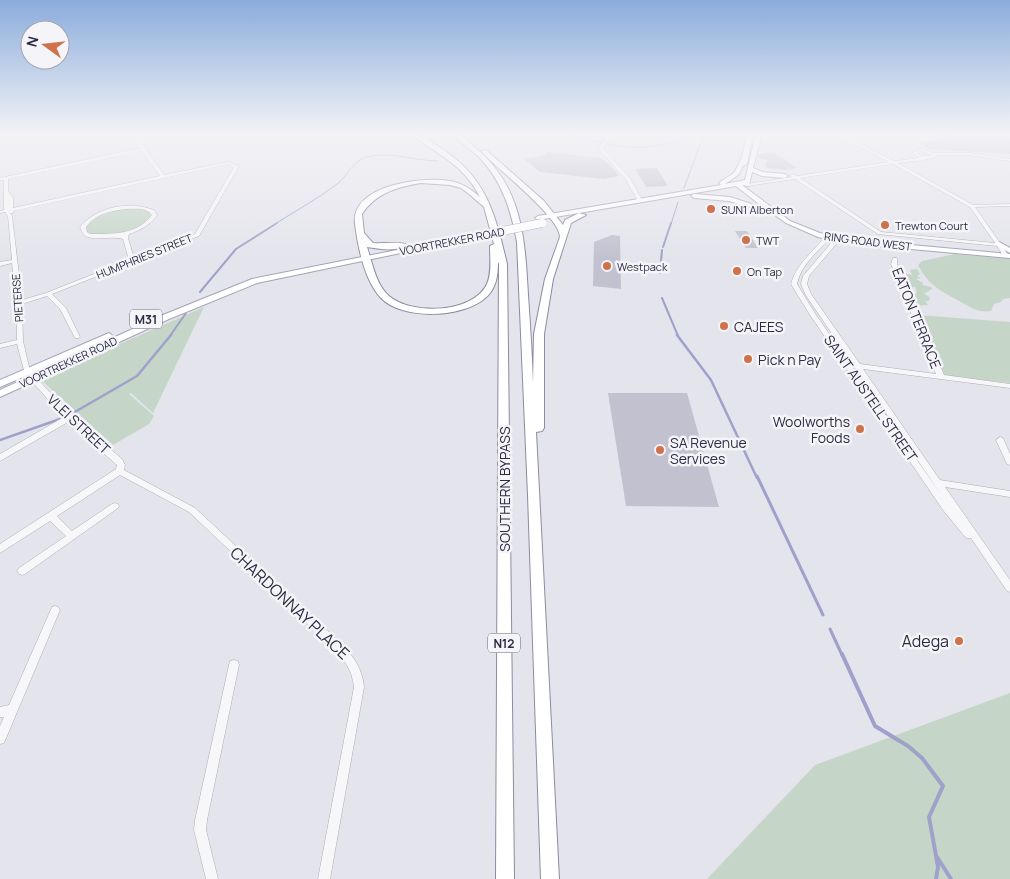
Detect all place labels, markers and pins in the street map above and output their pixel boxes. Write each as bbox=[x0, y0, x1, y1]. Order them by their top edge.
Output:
place label: SUN1 Alberton bbox=[721, 202, 793, 217]
marker: SUN1 Alberton bbox=[705, 203, 717, 215]
place label: Trewton Court bbox=[895, 218, 968, 233]
marker: Trewton Court bbox=[879, 219, 891, 231]
place label: TWT bbox=[756, 233, 780, 248]
marker: TWT bbox=[740, 234, 752, 246]
place label: Westpack bbox=[617, 259, 668, 274]
marker: Westpack bbox=[601, 260, 613, 272]
place label: On Tap bbox=[747, 264, 783, 279]
marker: On Tap bbox=[731, 265, 743, 277]
place label: CAJEES bbox=[734, 317, 784, 336]
marker: CAJEES bbox=[718, 320, 730, 332]
place label: Pick n Pay bbox=[758, 350, 822, 369]
marker: Pick n Pay bbox=[742, 353, 754, 365]
place label: Woolworths Foods bbox=[773, 412, 850, 447]
marker: Woolworths Foods bbox=[854, 423, 866, 435]
place label: SA Revenue Services bbox=[670, 433, 747, 468]
marker: SA Revenue Services bbox=[654, 444, 666, 456]
place label: Adega bbox=[902, 630, 949, 652]
marker: Adega bbox=[953, 635, 965, 647]

